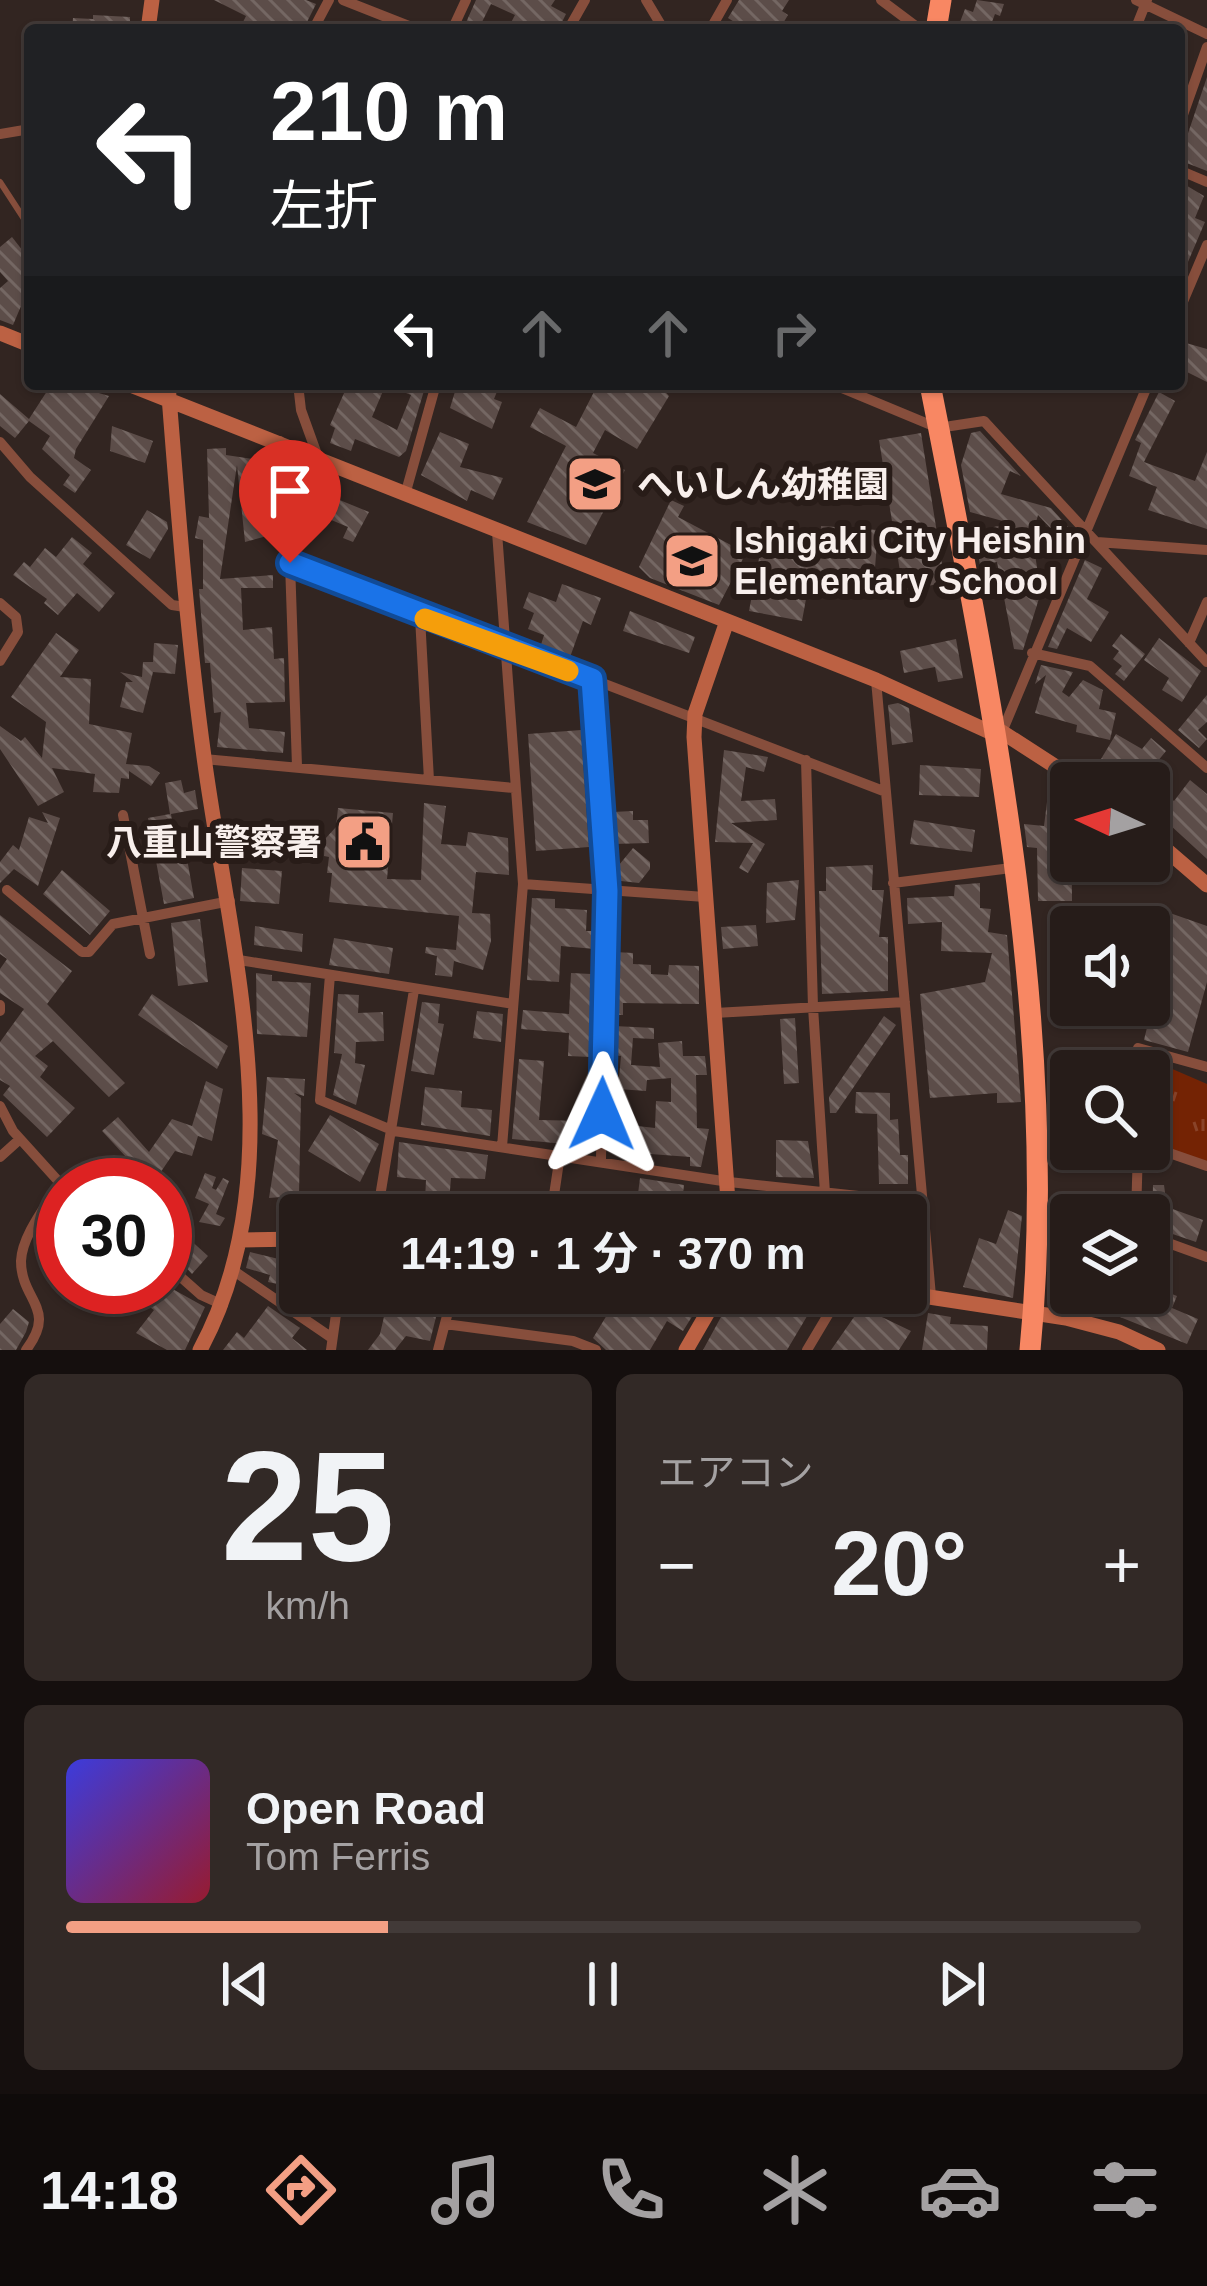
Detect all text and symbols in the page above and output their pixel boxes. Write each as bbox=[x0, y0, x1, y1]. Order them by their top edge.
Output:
text: 210 m bbox=[270, 64, 508, 158]
icon: left bbox=[72, 72, 228, 228]
text: 左折 bbox=[270, 176, 378, 236]
icon: left bbox=[383, 300, 449, 366]
icon: ahead bbox=[509, 300, 575, 366]
icon: ahead bbox=[635, 300, 701, 366]
icon: right bbox=[761, 300, 827, 366]
pin bbox=[239, 440, 341, 563]
school or university icon: へいしん幼稚園 bbox=[564, 453, 626, 515]
icon: arrive bbox=[257, 458, 323, 524]
place label: へいしん幼稚園 bbox=[637, 464, 889, 505]
place label: Ishigaki City Heishin Elementary School bbox=[734, 520, 1086, 602]
school or university icon: Ishigaki City Heishin Elementary School bbox=[661, 530, 723, 592]
north arrow bbox=[1050, 762, 1170, 882]
map controls bbox=[1050, 762, 1170, 1314]
public building icon: 八重山警察署 bbox=[333, 811, 395, 873]
place label: 八重山警察署 bbox=[106, 822, 322, 863]
button: sound bbox=[1050, 906, 1170, 1026]
button: search bbox=[1050, 1050, 1170, 1170]
position arrow bbox=[539, 1051, 665, 1177]
speed limit sign: 30 bbox=[36, 1158, 192, 1314]
button: layers bbox=[1050, 1194, 1170, 1314]
text: 14:19 · 1 分 · 370 m bbox=[400, 1228, 806, 1279]
text: 25 bbox=[221, 1419, 395, 1593]
text: エアコン bbox=[658, 1451, 814, 1494]
text: 20° bbox=[831, 1514, 967, 1614]
text: − bbox=[658, 1528, 696, 1602]
text: + bbox=[1102, 1528, 1141, 1602]
text: km/h bbox=[265, 1584, 350, 1627]
text: Open Road bbox=[246, 1783, 486, 1834]
text: Tom Ferris bbox=[246, 1835, 430, 1878]
icon: previous bbox=[212, 1951, 278, 2017]
icon: pause bbox=[570, 1951, 636, 2017]
icon: next bbox=[929, 1951, 995, 2017]
icon: directions bbox=[259, 2148, 343, 2232]
icon: music bbox=[424, 2148, 508, 2232]
icon: phone bbox=[589, 2148, 673, 2232]
icon: climate bbox=[753, 2148, 837, 2232]
icon: car bbox=[918, 2148, 1002, 2232]
icon: filters bbox=[1083, 2148, 1167, 2232]
text: 14:18 bbox=[40, 2160, 178, 2220]

